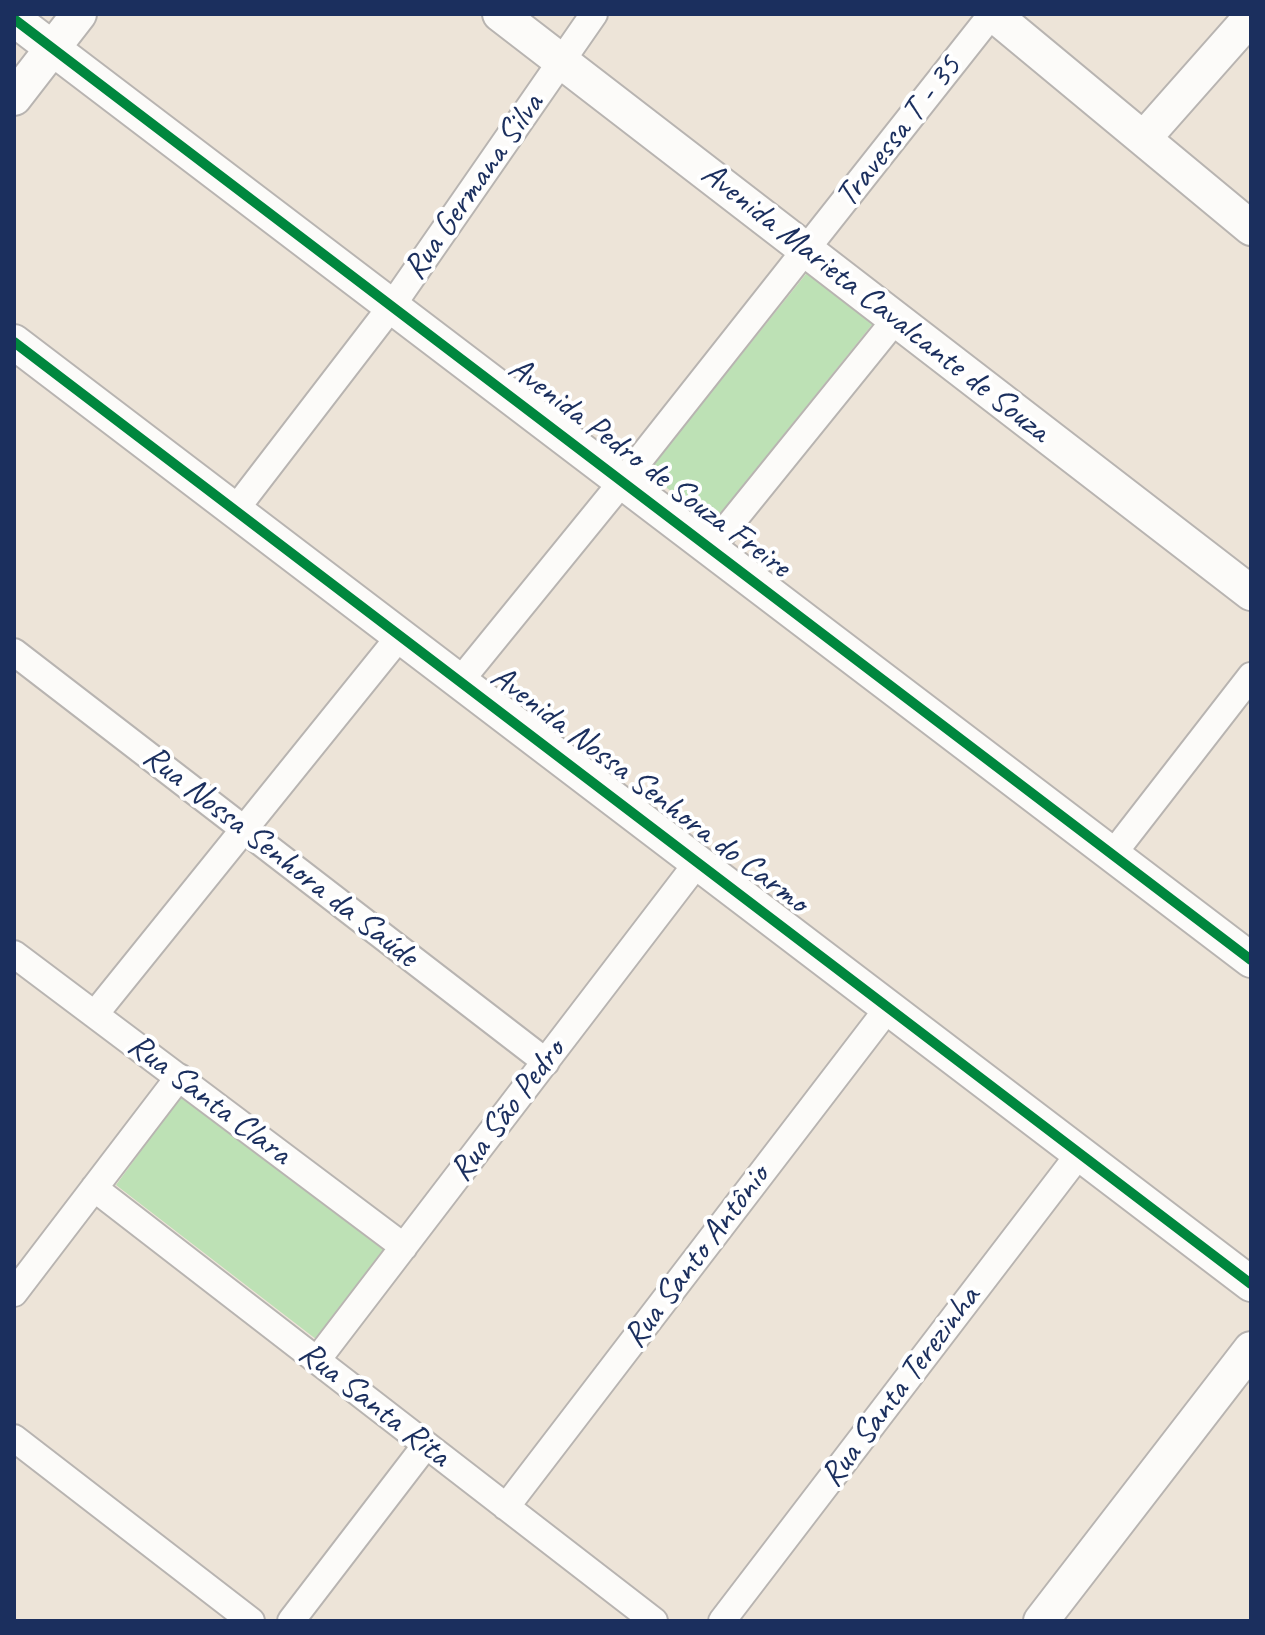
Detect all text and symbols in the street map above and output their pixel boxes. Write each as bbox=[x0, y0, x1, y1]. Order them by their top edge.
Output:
street label: Travessa T - 35 bbox=[827, 48, 971, 216]
street label: Rua Germana Silva bbox=[395, 86, 553, 288]
street label: Avenida Marieta Cavalcante de Souza bbox=[693, 154, 1057, 452]
street label: Avenida Pedro de Souza Freire bbox=[500, 349, 798, 587]
street label: Avenida Nossa Senhora do Carmo bbox=[482, 657, 816, 923]
street label: Rua Nossa Senhora da Saúde bbox=[134, 737, 426, 977]
street label: Rua Santa Clara bbox=[119, 1025, 299, 1175]
street label: Rua São Pedro bbox=[441, 1032, 575, 1190]
street label: Rua Santo Antônio bbox=[615, 1157, 779, 1357]
street label: Rua Santa Terezinha bbox=[812, 1278, 990, 1496]
street label: Rua Santa Rita bbox=[290, 1333, 458, 1477]

